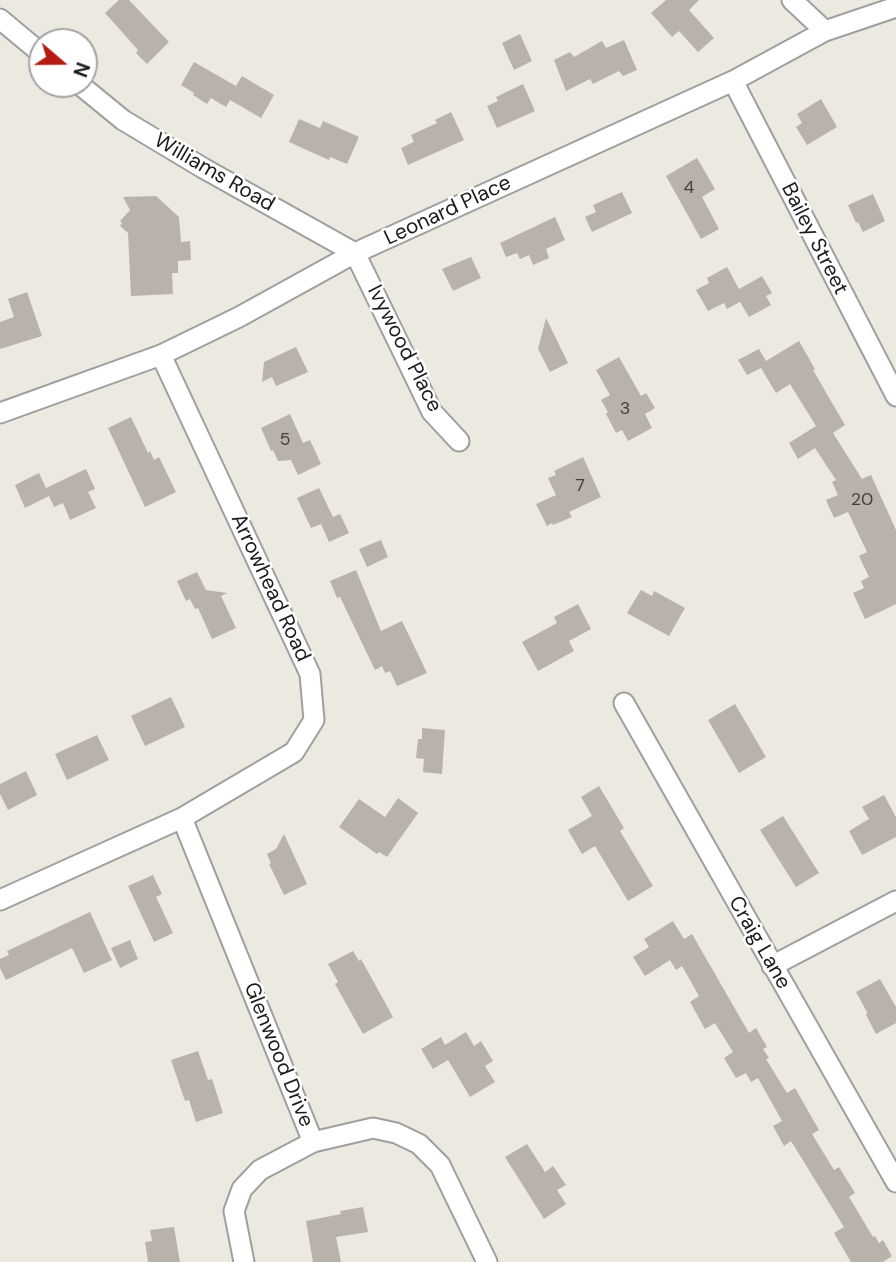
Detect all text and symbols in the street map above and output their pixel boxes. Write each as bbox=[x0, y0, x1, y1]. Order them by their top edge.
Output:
north arrow bbox=[28, 28, 98, 98]
text: N bbox=[67, 59, 95, 80]
street label: Williams Road bbox=[149, 128, 279, 218]
street label: Leonard Place bbox=[381, 171, 515, 251]
house number: 4 bbox=[684, 177, 694, 199]
street label: Bailey Street bbox=[775, 179, 853, 299]
street label: Ivywood Place bbox=[361, 281, 447, 417]
house number: 3 bbox=[620, 398, 630, 420]
house number: 5 bbox=[280, 429, 290, 451]
house number: 7 bbox=[575, 475, 585, 497]
house number: 20 bbox=[851, 489, 873, 511]
street label: Arrowhead Road bbox=[225, 510, 315, 666]
street label: Craig Lane bbox=[722, 892, 796, 994]
street label: Glenwood Drive bbox=[238, 979, 318, 1131]

